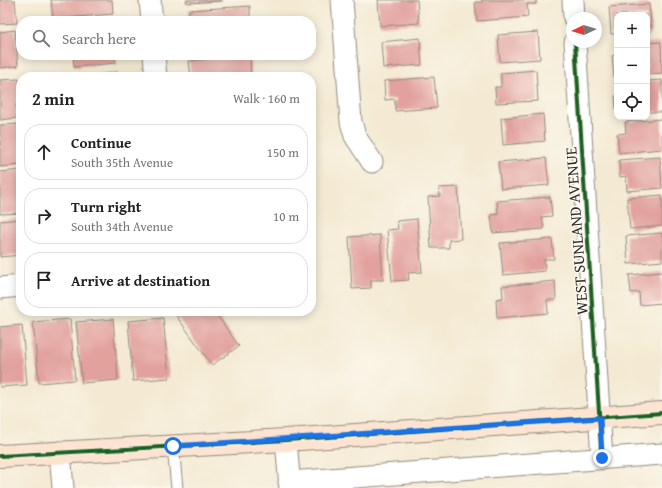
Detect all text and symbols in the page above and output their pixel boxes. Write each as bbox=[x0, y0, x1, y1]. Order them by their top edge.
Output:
north arrow bbox=[566, 12, 602, 48]
map controls bbox=[614, 12, 650, 120]
button: + bbox=[614, 12, 650, 48]
search box bbox=[16, 16, 316, 60]
icon: search bbox=[30, 27, 52, 49]
text: Search here bbox=[62, 28, 136, 49]
button: − bbox=[614, 48, 650, 84]
button: locate bbox=[614, 84, 650, 120]
text: 2 min bbox=[32, 86, 74, 111]
text: Walk · 160 m bbox=[233, 89, 300, 108]
text: Continue bbox=[71, 132, 132, 153]
icon: ahead bbox=[33, 141, 55, 163]
text: 150 m bbox=[267, 143, 299, 162]
street label: WEST SUNLAND AVENUE bbox=[558, 146, 594, 316]
text: South 35th Avenue bbox=[71, 153, 173, 172]
text: Turn right bbox=[71, 196, 142, 217]
icon: right bbox=[33, 205, 55, 227]
text: 10 m bbox=[273, 207, 299, 226]
text: South 34th Avenue bbox=[71, 217, 173, 236]
icon: arrive bbox=[33, 269, 55, 291]
text: Arrive at destination bbox=[71, 270, 210, 291]
route start bbox=[164, 437, 182, 455]
route end bbox=[593, 449, 611, 467]

